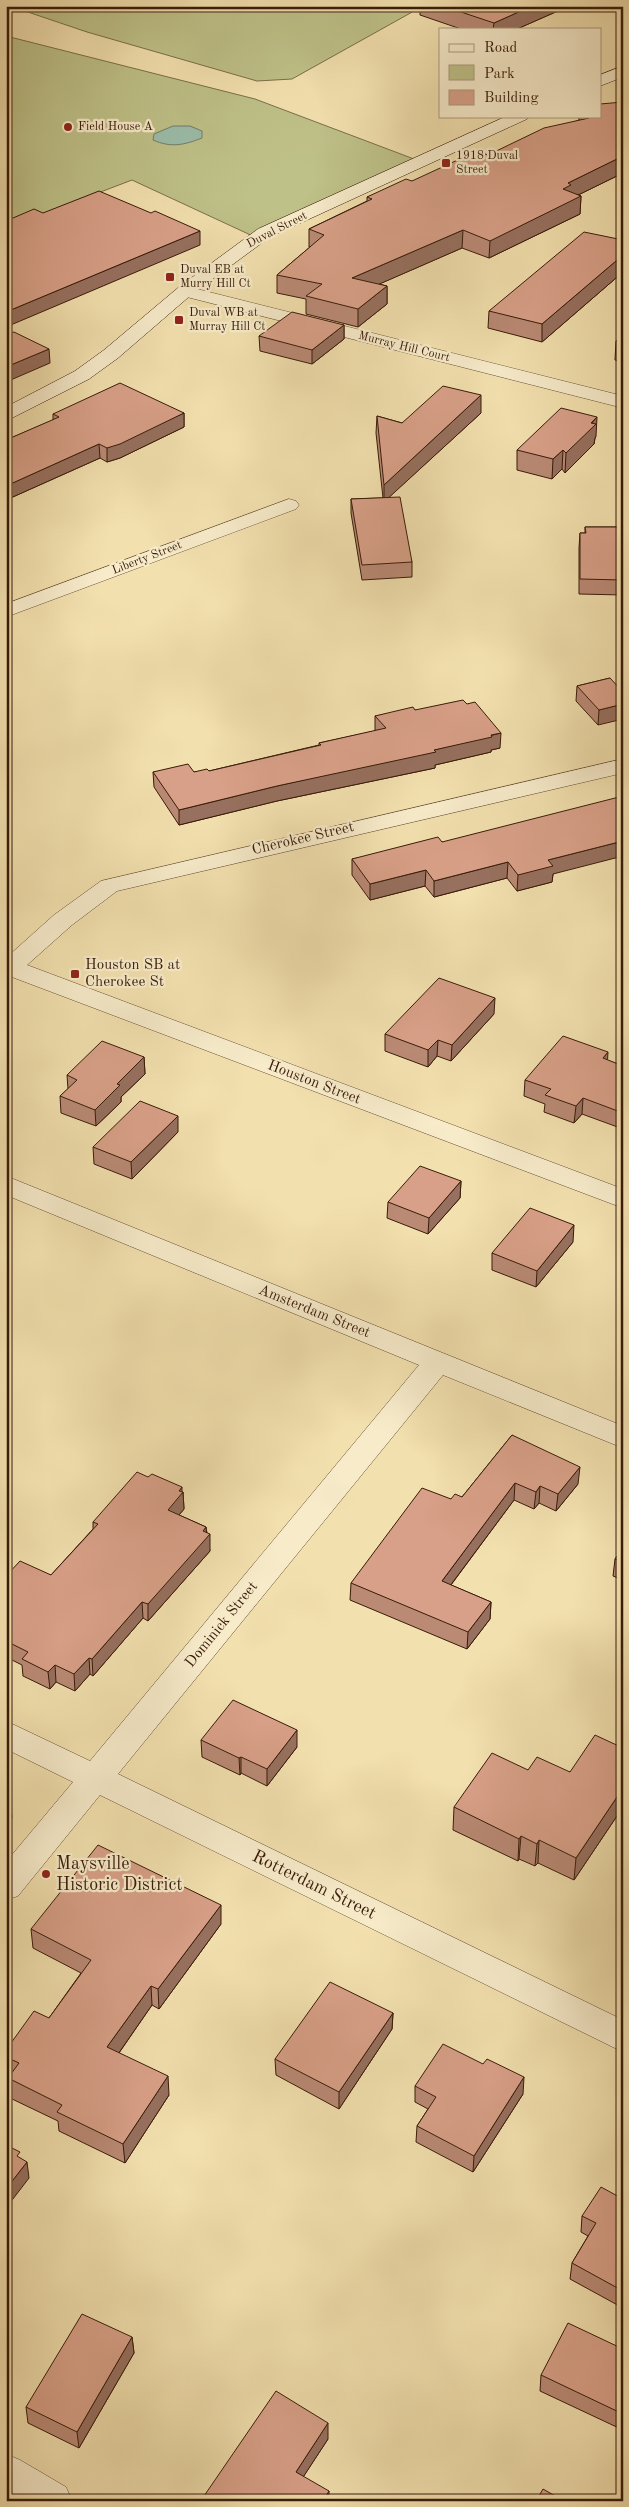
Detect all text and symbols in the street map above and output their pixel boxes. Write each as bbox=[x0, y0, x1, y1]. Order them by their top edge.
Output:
legend bbox=[439, 28, 602, 118]
text: Road bbox=[484, 41, 518, 56]
text: Park bbox=[484, 67, 515, 82]
text: Building bbox=[484, 91, 539, 106]
marker: Field House A bbox=[62, 121, 74, 133]
place label: Field House A bbox=[78, 121, 153, 133]
place label: 1918 Duval Street bbox=[456, 150, 518, 176]
marker: 1918 Duval Street bbox=[440, 157, 452, 169]
street label: Duval Street bbox=[245, 210, 309, 250]
place label: Duval EB at Murry Hill Ct bbox=[180, 264, 251, 290]
marker: Duval EB at Murry Hill Ct bbox=[164, 271, 176, 283]
place label: Duval WB at Murray Hill Ct bbox=[189, 307, 266, 333]
marker: Duval WB at Murray Hill Ct bbox=[173, 314, 185, 326]
street label: Murray Hill Court bbox=[357, 330, 451, 364]
street label: Liberty Street bbox=[110, 539, 184, 577]
street label: Cherokee Street bbox=[251, 820, 355, 858]
place label: Houston SB at Cherokee St bbox=[85, 958, 180, 990]
marker: Houston SB at Cherokee St bbox=[69, 968, 81, 980]
street label: Houston Street bbox=[265, 1058, 363, 1108]
street label: Amsterdam Street bbox=[256, 1283, 372, 1341]
street label: Dominick Street bbox=[183, 1579, 261, 1671]
street label: Rotterdam Street bbox=[249, 1847, 379, 1923]
place label: Maysville Historic District bbox=[56, 1855, 183, 1894]
marker: Maysville Historic District bbox=[40, 1868, 52, 1880]

